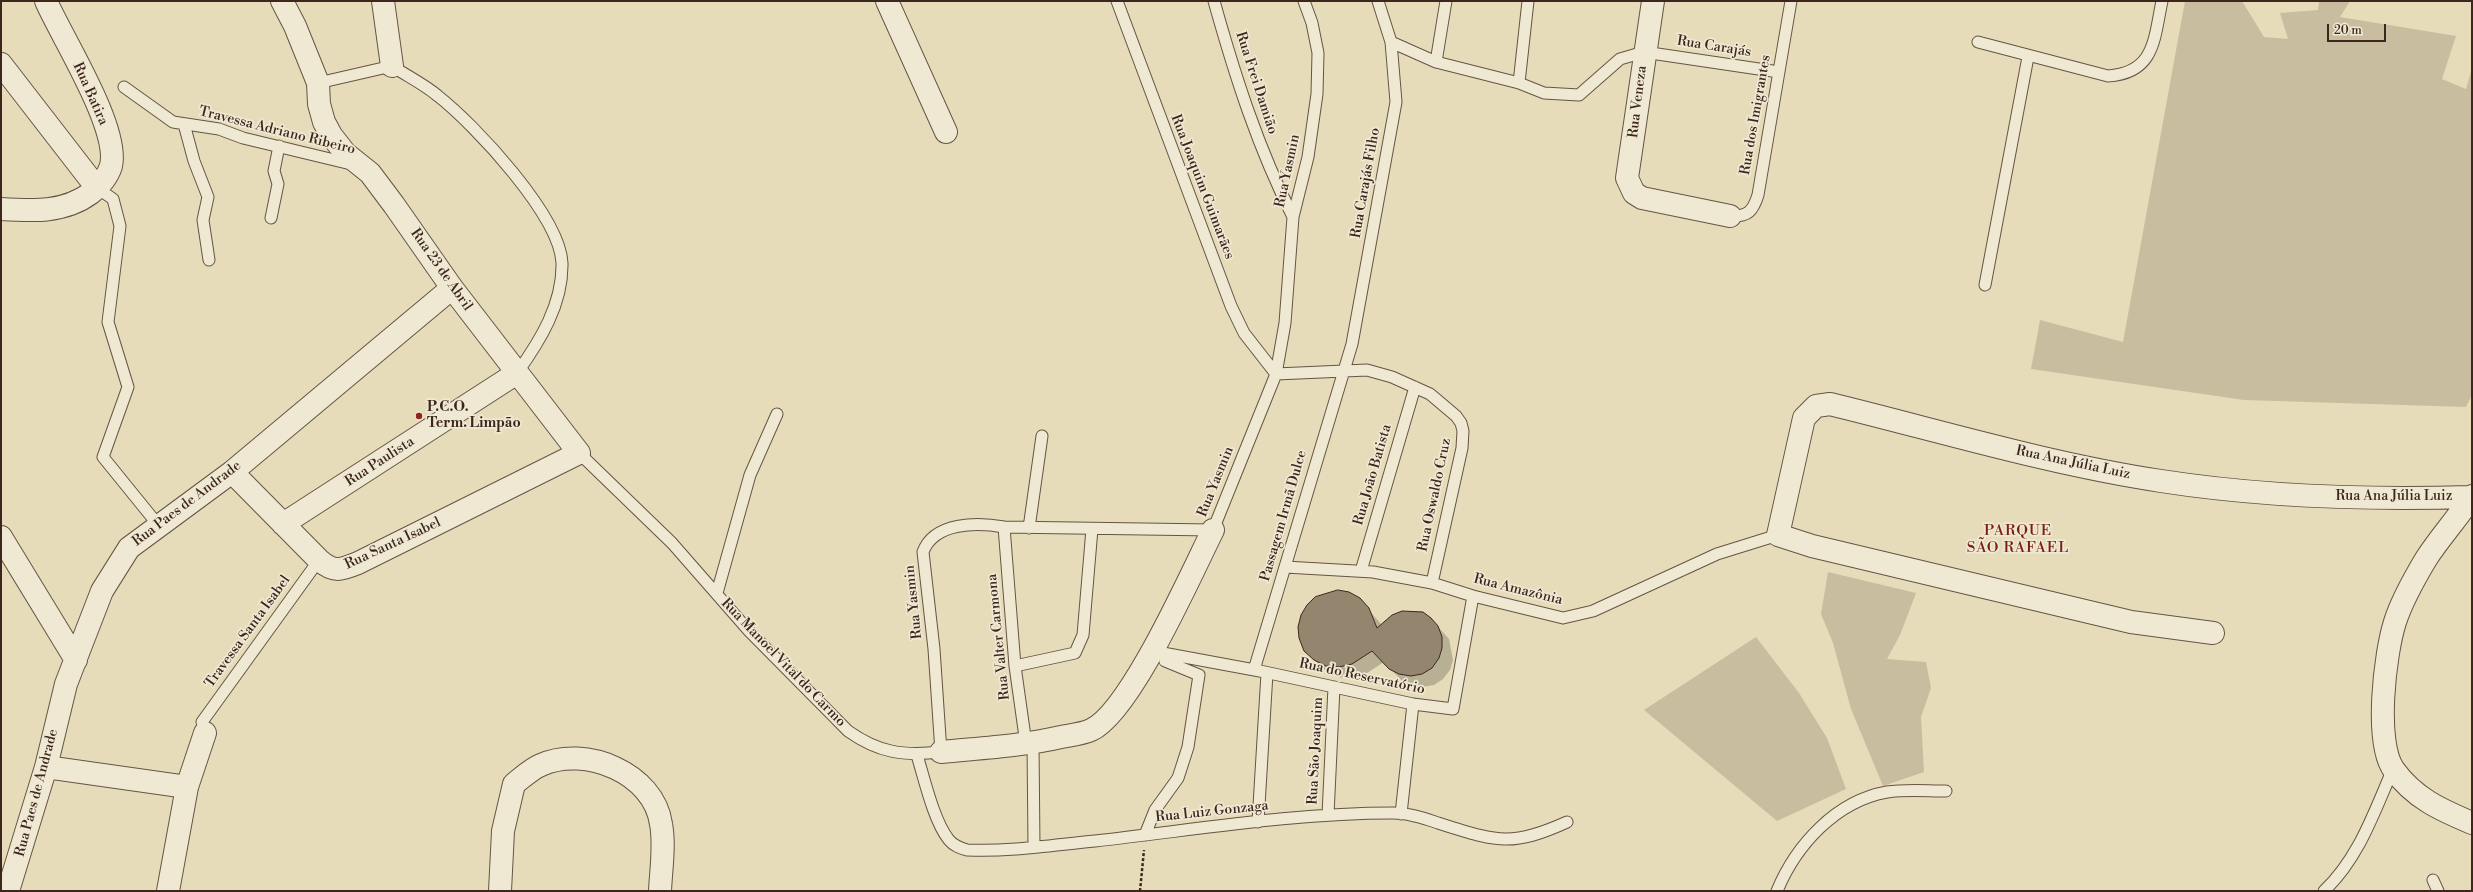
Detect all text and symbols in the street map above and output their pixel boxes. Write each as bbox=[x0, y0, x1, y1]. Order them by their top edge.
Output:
scale bar bbox=[2329, 16, 2388, 42]
text: 20 m bbox=[2334, 23, 2362, 38]
street label: Rua Frei Damião bbox=[1231, 30, 1281, 136]
street label: Rua Carajás bbox=[1676, 33, 1752, 61]
street label: Rua dos Imigrantes bbox=[1737, 54, 1775, 176]
street label: Rua Batira bbox=[69, 60, 111, 128]
street label: Rua Veneza bbox=[1625, 65, 1651, 139]
street label: Travessa Adriano Ribeiro bbox=[197, 103, 357, 159]
street label: Rua Joaquim Guimarães bbox=[1167, 112, 1237, 262]
street label: Rua Carajás Filho bbox=[1348, 126, 1384, 240]
street label: Rua Yasmin bbox=[1272, 133, 1304, 209]
street label: Rua 23 de Abril bbox=[406, 226, 476, 314]
place label: P.C.O. Term. Limpão bbox=[427, 400, 521, 432]
marker: P.C.O. Term. Limpão bbox=[414, 411, 424, 421]
street label: Rua João Batista bbox=[1351, 423, 1395, 527]
street label: Rua Paulista bbox=[342, 433, 418, 491]
street label: Rua Oswaldo Cruz bbox=[1415, 437, 1455, 553]
street label: Rua Ana Júlia Luiz bbox=[2014, 443, 2132, 483]
street label: Rua Yasmin bbox=[1194, 444, 1238, 520]
street label: Passagem Irmã Dulce bbox=[1257, 449, 1311, 583]
street label: Rua Paes de Andrade bbox=[129, 458, 245, 550]
street label: Rua Ana Júlia Luiz bbox=[2336, 489, 2452, 505]
street label: Rua Santa Isabel bbox=[342, 514, 444, 574]
district label: PARQUE SÃO RAFAEL bbox=[1967, 522, 2069, 557]
street label: Rua Yasmin bbox=[902, 564, 926, 640]
street label: Rua Amazônia bbox=[1472, 571, 1564, 609]
street label: Travessa Santa Isabel bbox=[202, 573, 294, 691]
street label: Rua Valter Carmona bbox=[984, 573, 1014, 701]
street label: Rua Manoel Vital do Carmo bbox=[717, 595, 849, 731]
street label: Rua do Reservatório bbox=[1298, 655, 1426, 699]
street label: Rua São Joaquim bbox=[1305, 697, 1327, 805]
street label: Rua Paes de Andrade bbox=[12, 727, 62, 859]
street label: Rua Luiz Gonzaga bbox=[1155, 798, 1269, 826]

